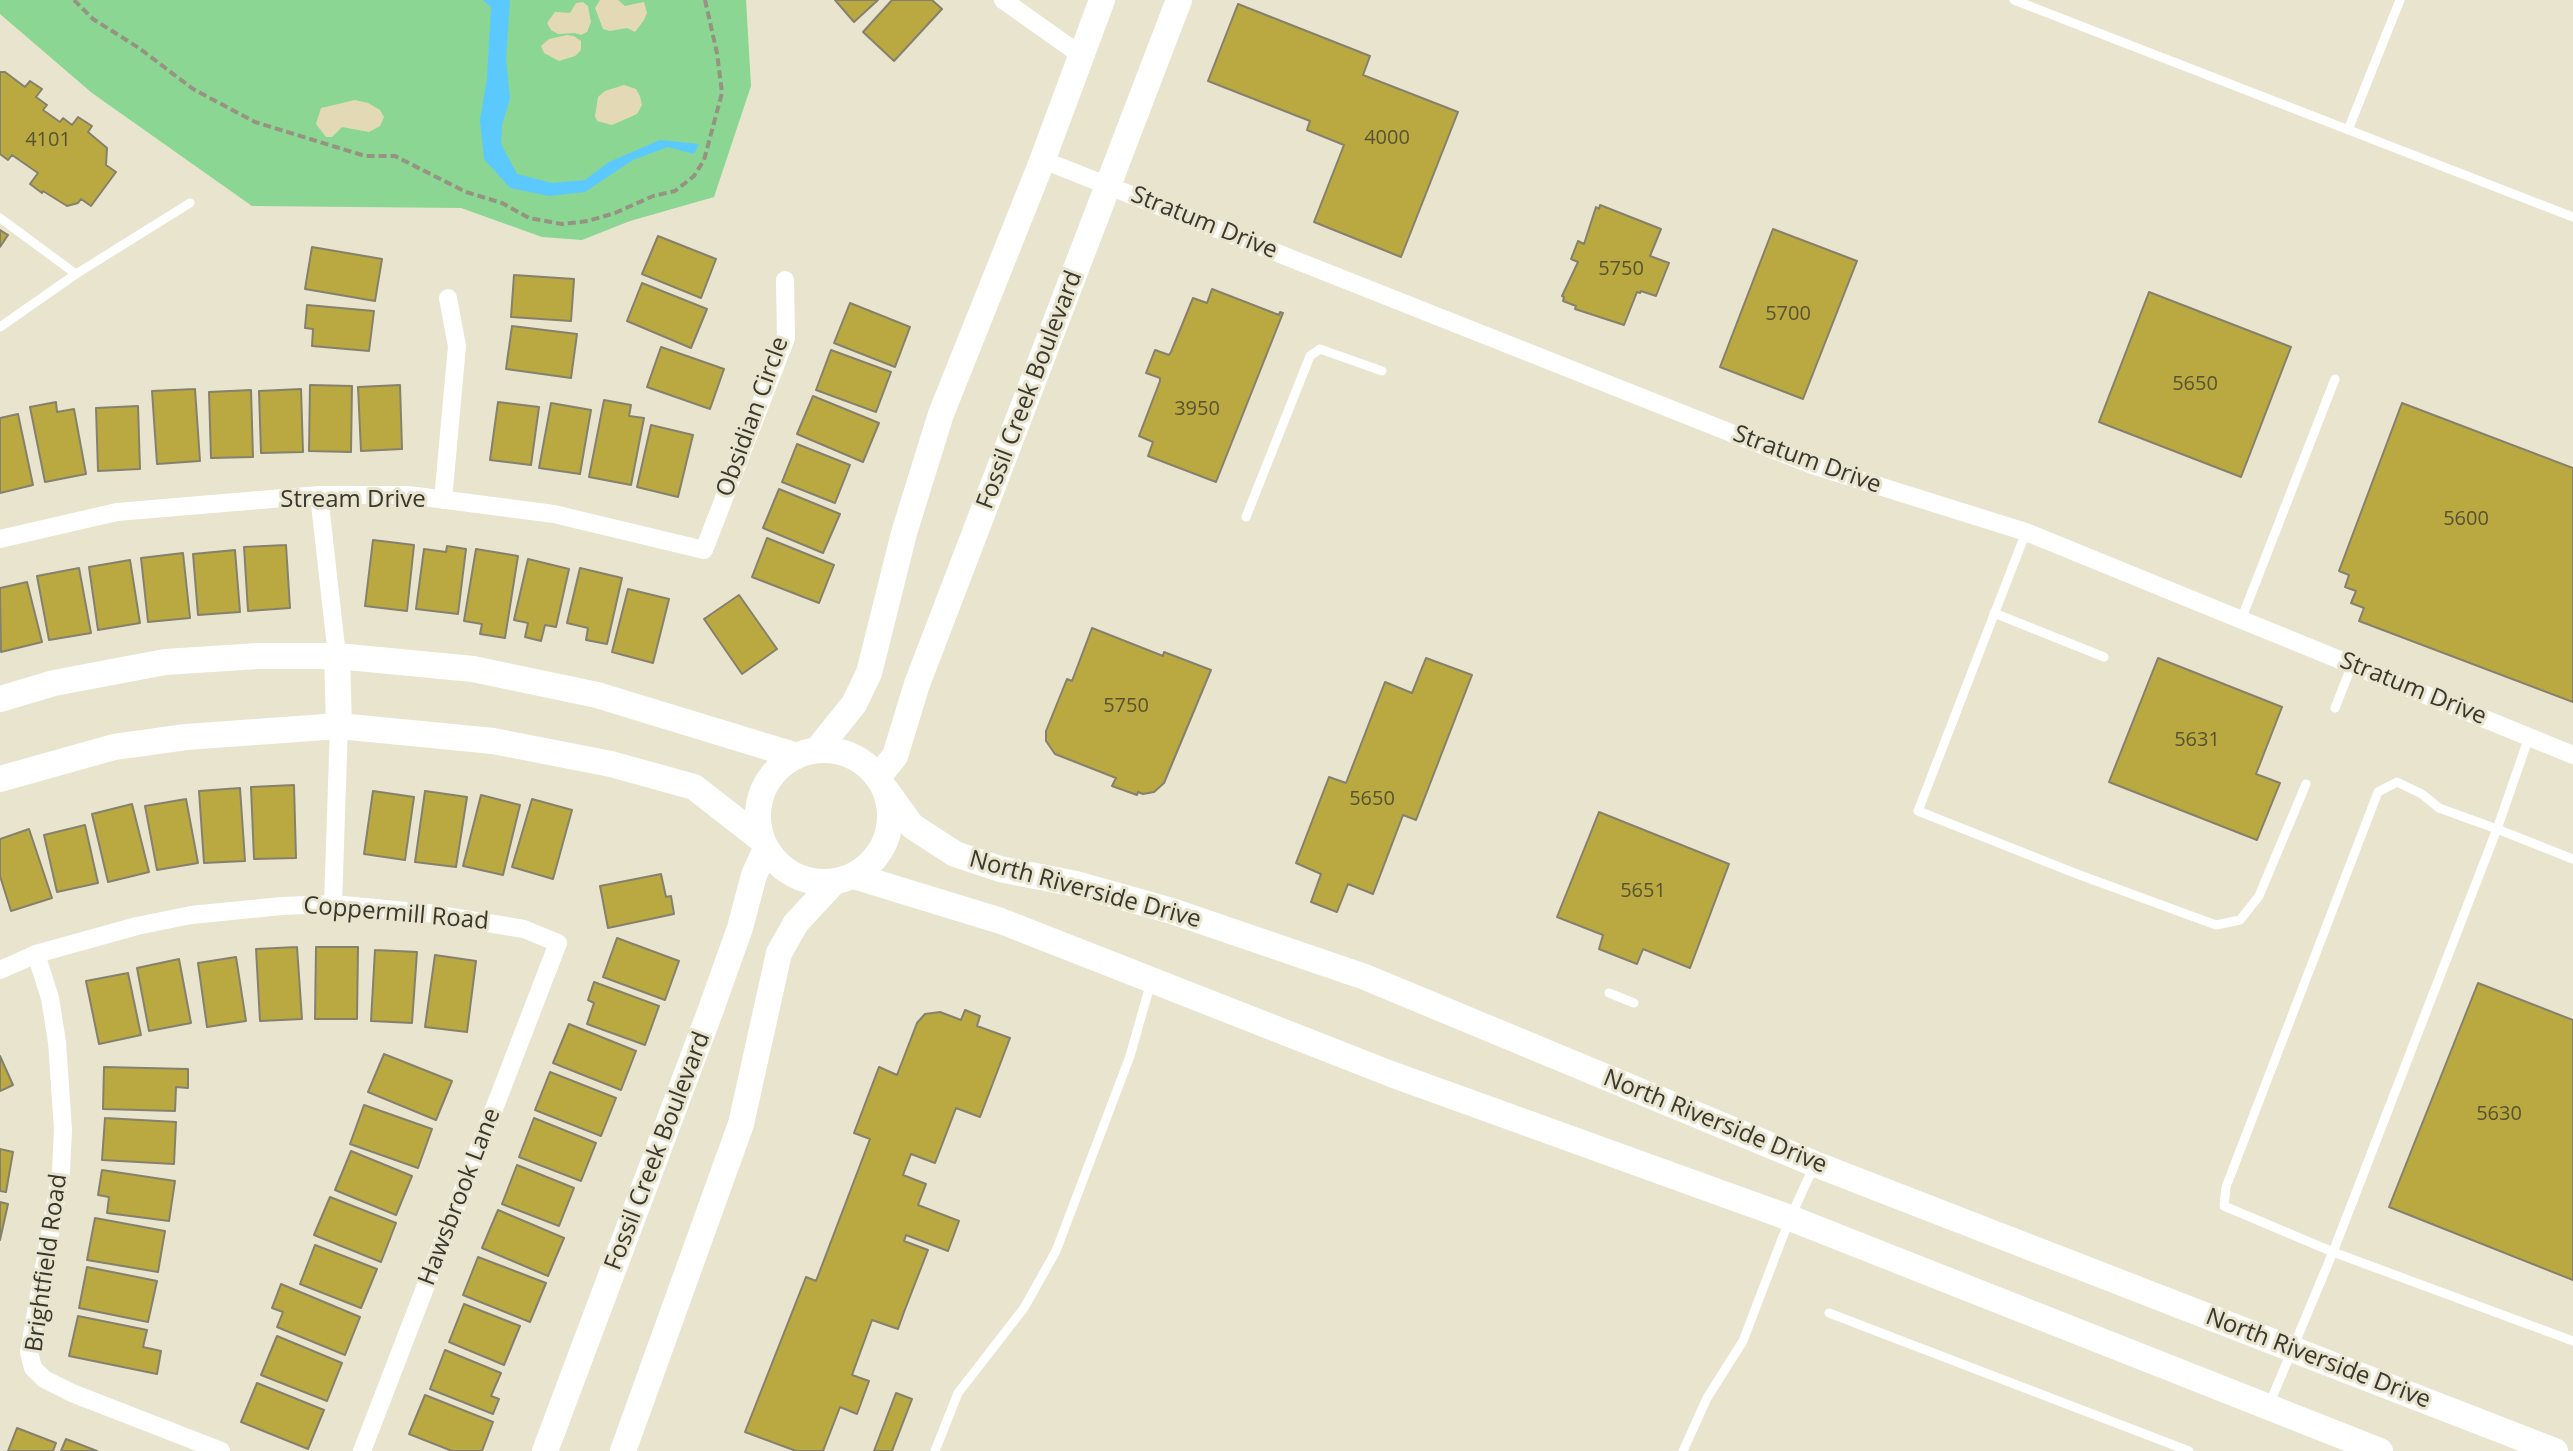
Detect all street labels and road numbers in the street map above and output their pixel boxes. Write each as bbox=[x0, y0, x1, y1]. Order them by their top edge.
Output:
street label: Stratum Drive bbox=[1127, 181, 1281, 265]
street label: Fossil Creek Boulevard bbox=[971, 267, 1089, 513]
street label: Obsidian Circle bbox=[711, 333, 795, 501]
street label: Stratum Drive bbox=[1729, 420, 1885, 500]
street label: Stream Drive bbox=[280, 486, 426, 514]
street label: Stratum Drive bbox=[2336, 647, 2490, 731]
street label: North Riverside Drive bbox=[966, 845, 1204, 935]
street label: Coppermill Road bbox=[302, 892, 490, 936]
street label: Fossil Creek Boulevard bbox=[599, 1028, 717, 1274]
street label: North Riverside Drive bbox=[1599, 1064, 1831, 1180]
street label: Hawsbrook Lane bbox=[413, 1104, 507, 1290]
street label: Brightfield Road bbox=[20, 1172, 74, 1354]
street label: North Riverside Drive bbox=[2201, 1303, 2435, 1415]

